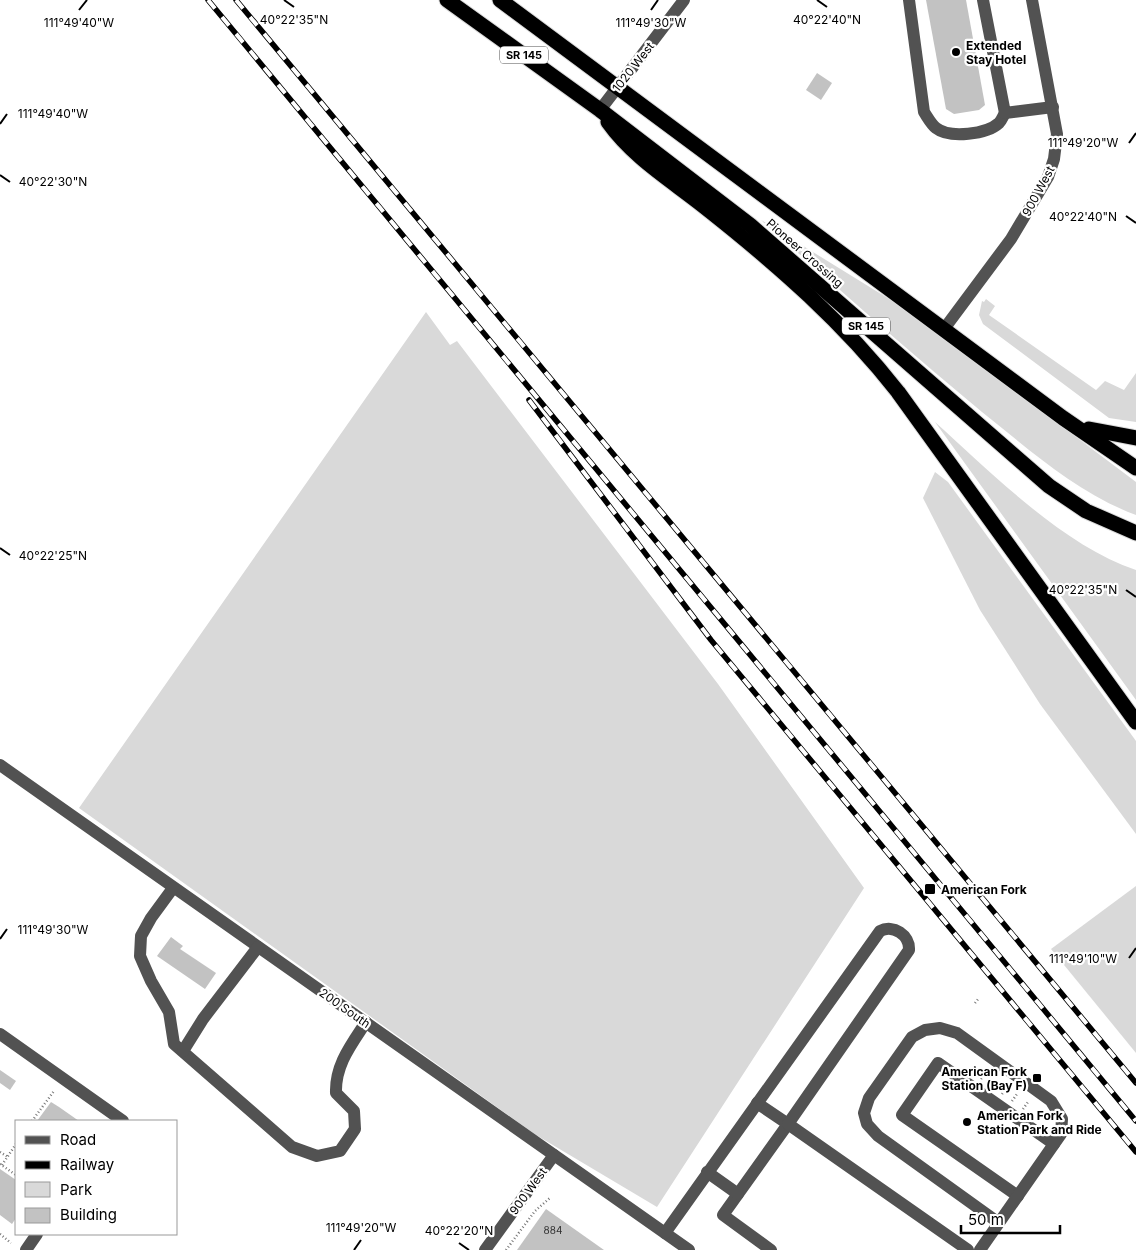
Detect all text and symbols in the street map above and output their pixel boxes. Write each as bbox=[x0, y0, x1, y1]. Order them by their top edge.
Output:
text: 40°22'35"N bbox=[260, 12, 328, 27]
text: 40°22'40"N bbox=[793, 12, 861, 27]
text: 111°49'40"W bbox=[44, 15, 114, 30]
text: 111°49'30"W bbox=[616, 15, 687, 30]
place label: Extended Stay Hotel bbox=[966, 38, 1026, 67]
street label: 1020 West bbox=[609, 39, 657, 95]
road number: SR 145 bbox=[500, 46, 548, 64]
marker: Extended Stay Hotel bbox=[950, 46, 962, 58]
text: 111°49'40"W bbox=[18, 106, 88, 121]
text: 111°49'20"W bbox=[1048, 135, 1118, 150]
street label: 900 West bbox=[1019, 163, 1057, 219]
text: 40°22'30"N bbox=[19, 174, 87, 189]
text: 40°22'40"N bbox=[1049, 209, 1117, 224]
street label: Pioneer Crossing bbox=[763, 216, 847, 290]
road number: SR 145 bbox=[842, 318, 890, 334]
text: 40°22'25"N bbox=[19, 548, 87, 563]
text: 40°22'35"N bbox=[1049, 582, 1117, 597]
marker: American Fork bbox=[923, 882, 937, 896]
place label: American Fork bbox=[941, 882, 1027, 897]
text: 111°49'30"W bbox=[18, 922, 89, 937]
text: 111°49'10"W bbox=[1049, 951, 1117, 966]
street label: 200 South bbox=[317, 985, 373, 1031]
place label: American Fork Station (Bay F) bbox=[941, 1064, 1027, 1093]
marker: American Fork Station (Bay F) bbox=[1031, 1072, 1043, 1084]
place label: American Fork Station Park and Ride bbox=[977, 1108, 1102, 1137]
marker: American Fork Station Park and Ride bbox=[961, 1116, 973, 1128]
legend bbox=[15, 1120, 178, 1235]
text: Road bbox=[60, 1130, 96, 1149]
text: Railway bbox=[60, 1155, 115, 1174]
street label: 900 West bbox=[506, 1165, 550, 1217]
text: Park bbox=[60, 1180, 93, 1199]
scale bar bbox=[961, 1202, 1060, 1234]
text: Building bbox=[60, 1205, 117, 1224]
text: 50 m bbox=[968, 1210, 1004, 1229]
text: 111°49'20"W bbox=[326, 1220, 396, 1235]
text: 40°22'20"N bbox=[425, 1223, 493, 1238]
house number: 884 bbox=[544, 1224, 562, 1236]

